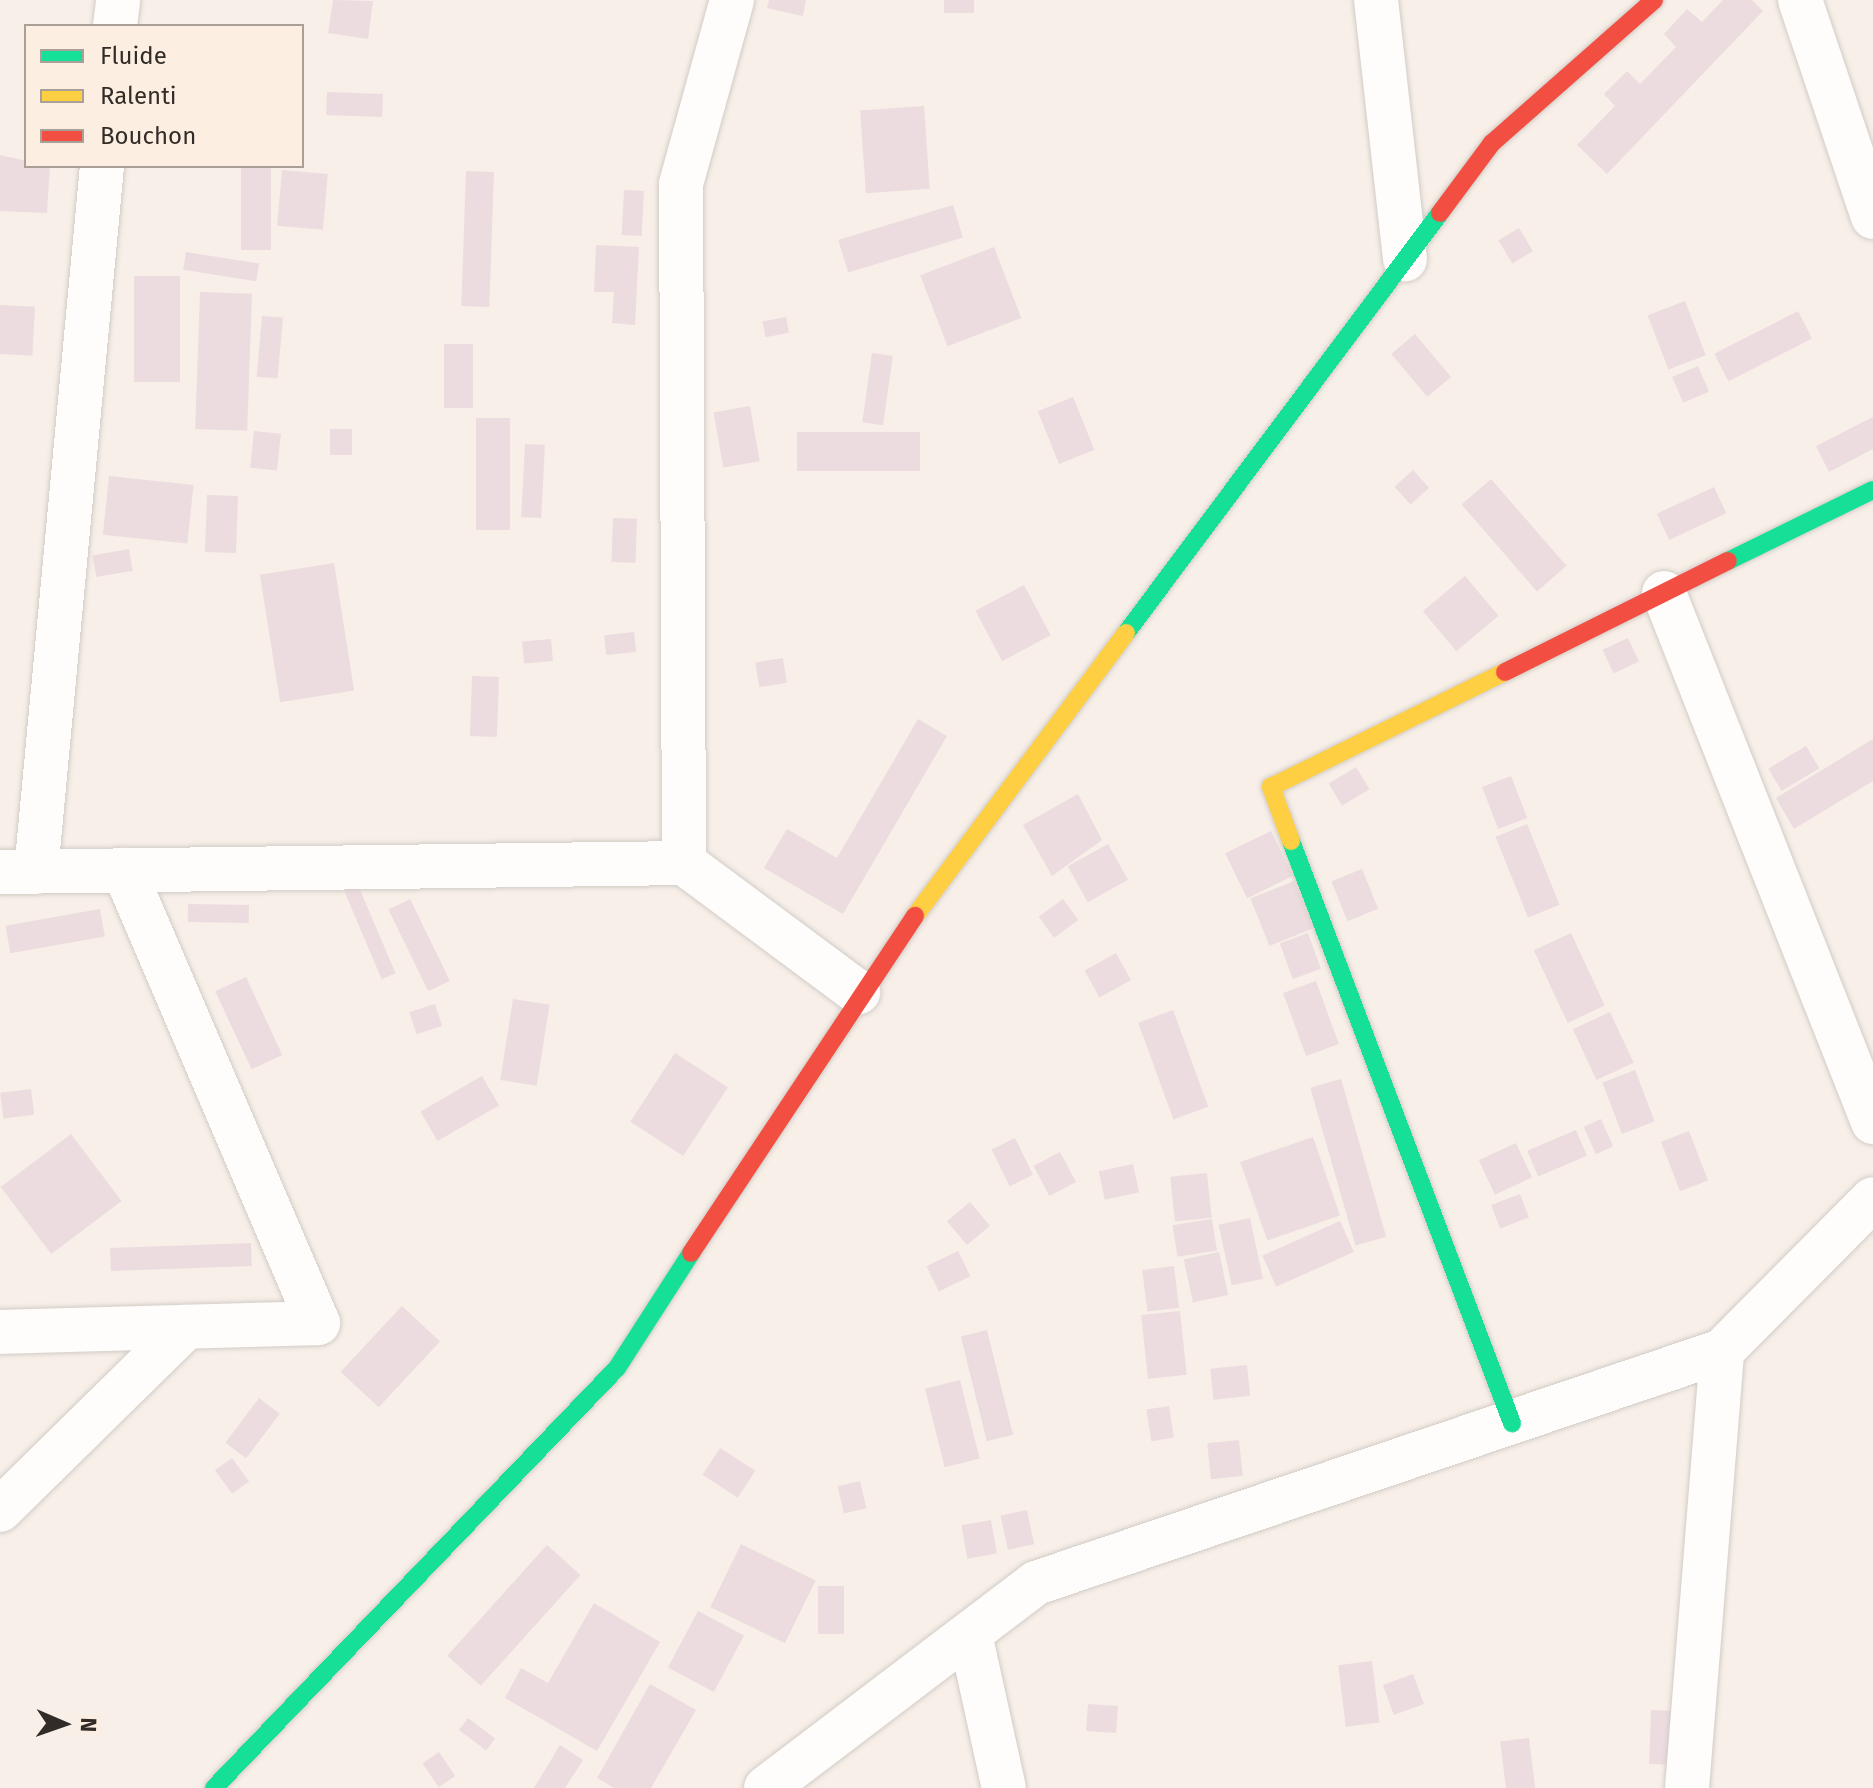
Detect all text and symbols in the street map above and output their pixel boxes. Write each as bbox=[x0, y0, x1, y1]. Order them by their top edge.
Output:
legend bbox=[24, 24, 304, 168]
text: Fluide bbox=[100, 42, 167, 70]
text: Ralenti bbox=[100, 82, 177, 110]
text: Bouchon bbox=[100, 122, 196, 150]
north arrow bbox=[24, 1684, 104, 1764]
text: N bbox=[75, 1717, 102, 1733]

